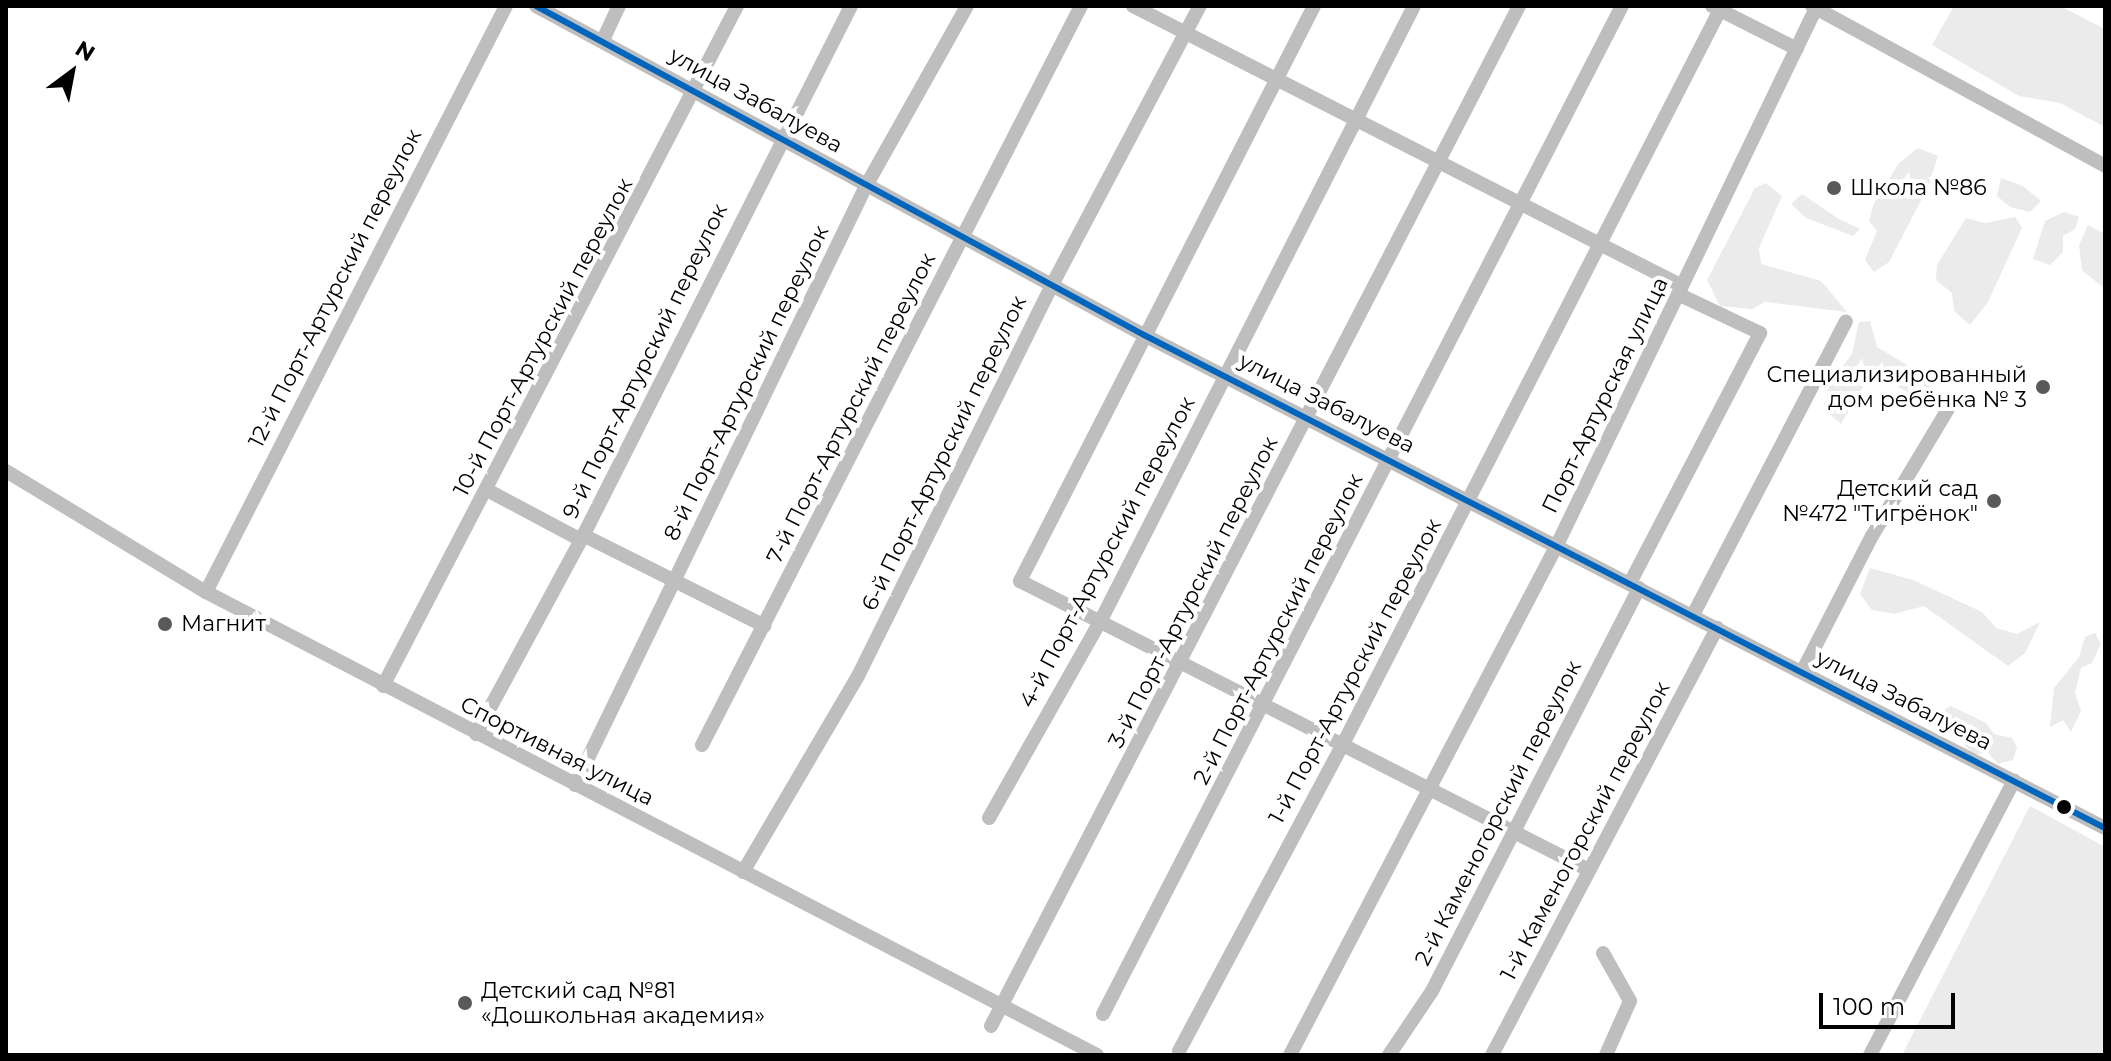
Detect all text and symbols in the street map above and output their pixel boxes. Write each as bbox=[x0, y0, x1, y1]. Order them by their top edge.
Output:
north arrow bbox=[32, 32, 112, 112]
text: N bbox=[70, 35, 100, 67]
street label: улица Забалуева bbox=[665, 41, 847, 159]
street label: 12-й Порт-Артурский переулок bbox=[243, 124, 427, 452]
street label: 10-й Порт-Артурский переулок bbox=[448, 174, 638, 500]
place label: Школа №86 bbox=[1850, 175, 1987, 201]
marker: Школа №86 bbox=[1825, 179, 1843, 197]
street label: 9-й Порт-Артурский переулок bbox=[557, 199, 733, 523]
street label: 8-й Порт-Артурский переулок bbox=[658, 221, 834, 545]
street label: 7-й Порт-Артурский переулок bbox=[761, 248, 941, 568]
street label: Порт-Артурская улица bbox=[1536, 273, 1674, 517]
street label: 6-й Порт-Артурский переулок bbox=[856, 291, 1032, 615]
street label: улица Забалуева bbox=[1235, 347, 1419, 459]
place label: Специализированный дом ребёнка № 3 bbox=[1766, 361, 2027, 412]
marker: Специализированный дом ребёнка № 3 bbox=[2034, 378, 2052, 396]
street label: 4-й Порт-Артурский переулок bbox=[1014, 392, 1200, 712]
street label: 3-й Порт-Артурский переулок bbox=[1103, 432, 1283, 752]
street label: 2-й Порт-Артурский переулок bbox=[1188, 469, 1368, 789]
place label: Детский сад №472 "Тигрёнок" bbox=[1782, 475, 1978, 526]
marker: Детский сад №472 "Тигрёнок" bbox=[1985, 492, 2003, 510]
street label: 1-й Порт-Артурский переулок bbox=[1263, 514, 1447, 828]
place label: Магнит bbox=[181, 611, 266, 637]
marker: Магнит bbox=[156, 615, 174, 633]
street label: улица Забалуева bbox=[1812, 644, 1996, 756]
street label: 2-й Каменогорский переулок bbox=[1409, 656, 1587, 970]
street label: 1-й Каменогорский переулок bbox=[1495, 677, 1675, 985]
street label: Спортивная улица bbox=[456, 691, 658, 811]
unlabelled marker bbox=[2056, 799, 2072, 815]
place label: Детский сад №81 «Дошкольная академия» bbox=[481, 977, 765, 1028]
scale bar bbox=[1823, 977, 1959, 1027]
text: 100 m bbox=[1833, 992, 1905, 1021]
marker: Детский сад №81 «Дошкольная академия» bbox=[456, 994, 474, 1012]

